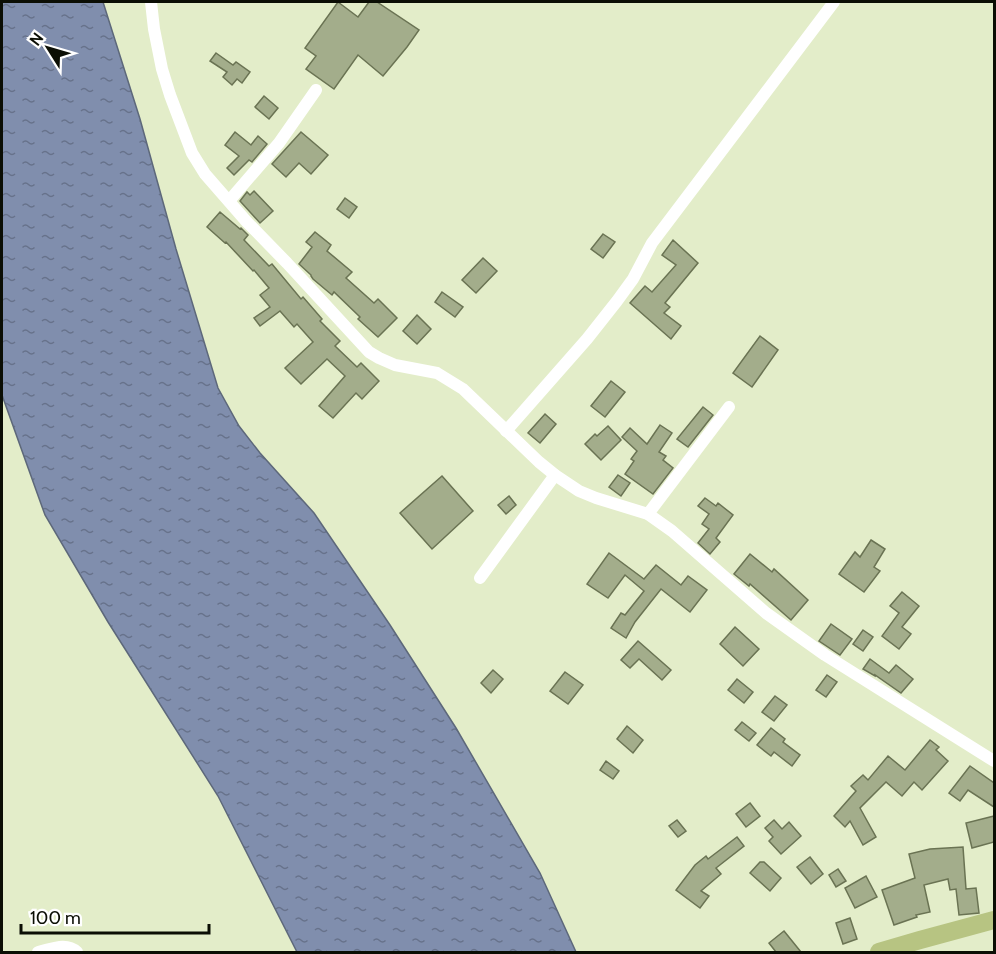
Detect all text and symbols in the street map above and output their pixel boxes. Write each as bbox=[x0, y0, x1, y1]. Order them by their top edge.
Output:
north arrow bbox=[18, 18, 78, 78]
text: N bbox=[25, 29, 47, 50]
scale bar bbox=[21, 897, 208, 935]
text: 100 m bbox=[30, 907, 81, 929]

